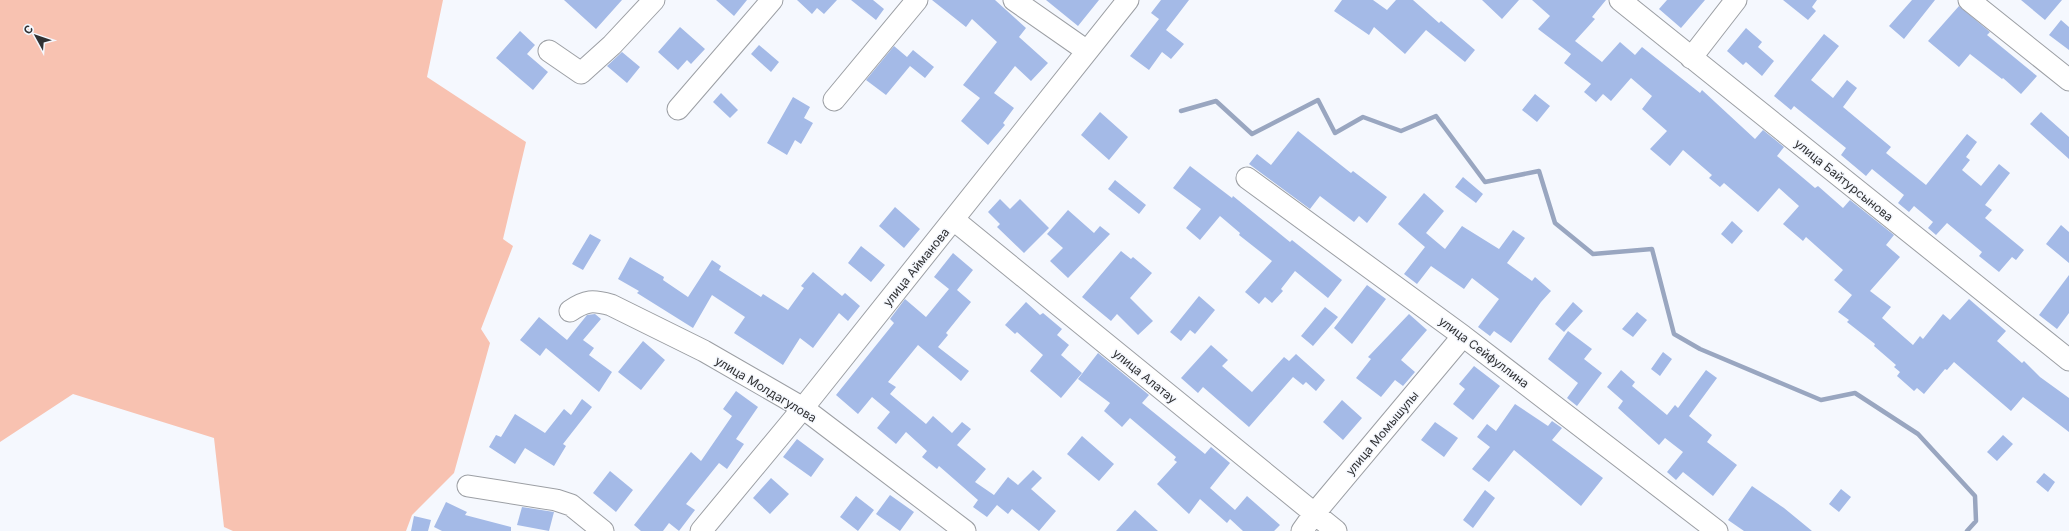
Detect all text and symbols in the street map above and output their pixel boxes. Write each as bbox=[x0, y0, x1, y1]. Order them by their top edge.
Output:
north arrow bbox=[16, 16, 56, 56]
text: С bbox=[20, 22, 36, 37]
street label: улица Байтурсынова bbox=[1792, 136, 1896, 224]
street label: улица Айманова bbox=[880, 225, 952, 309]
street label: улица Сейфуллина bbox=[1436, 313, 1532, 391]
street label: улица Алатау bbox=[1110, 346, 1180, 407]
street label: улица Молдагулова bbox=[712, 353, 820, 425]
street label: улица Момышулы bbox=[1342, 388, 1422, 478]

